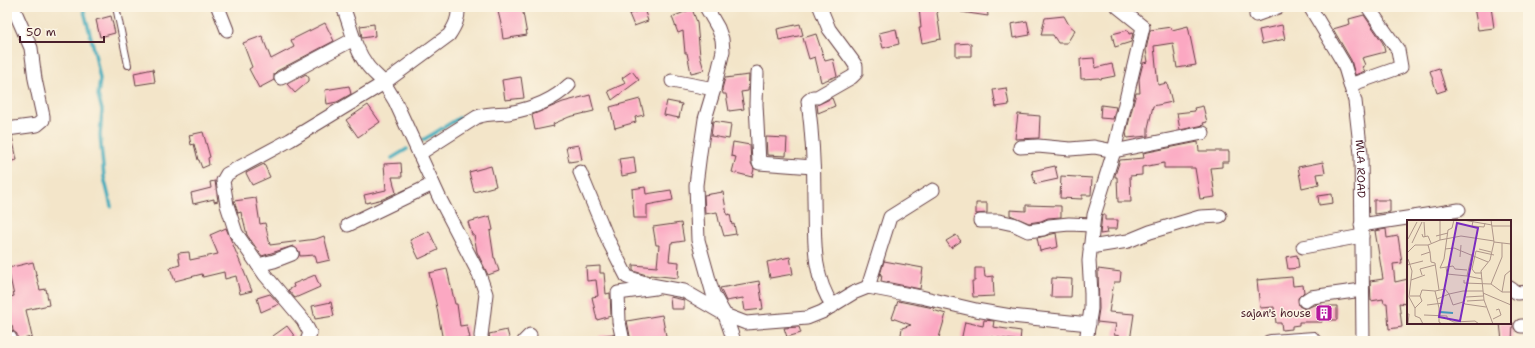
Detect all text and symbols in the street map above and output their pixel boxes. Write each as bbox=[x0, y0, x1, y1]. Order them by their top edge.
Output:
scale bar bbox=[20, 18, 104, 44]
text: 50 m bbox=[26, 24, 56, 40]
street label: MLA ROAD bbox=[1351, 139, 1368, 198]
inset map bbox=[1407, 220, 1511, 324]
building icon: sajan's house bbox=[1314, 303, 1334, 323]
place label: sajan's house bbox=[1241, 306, 1311, 321]

